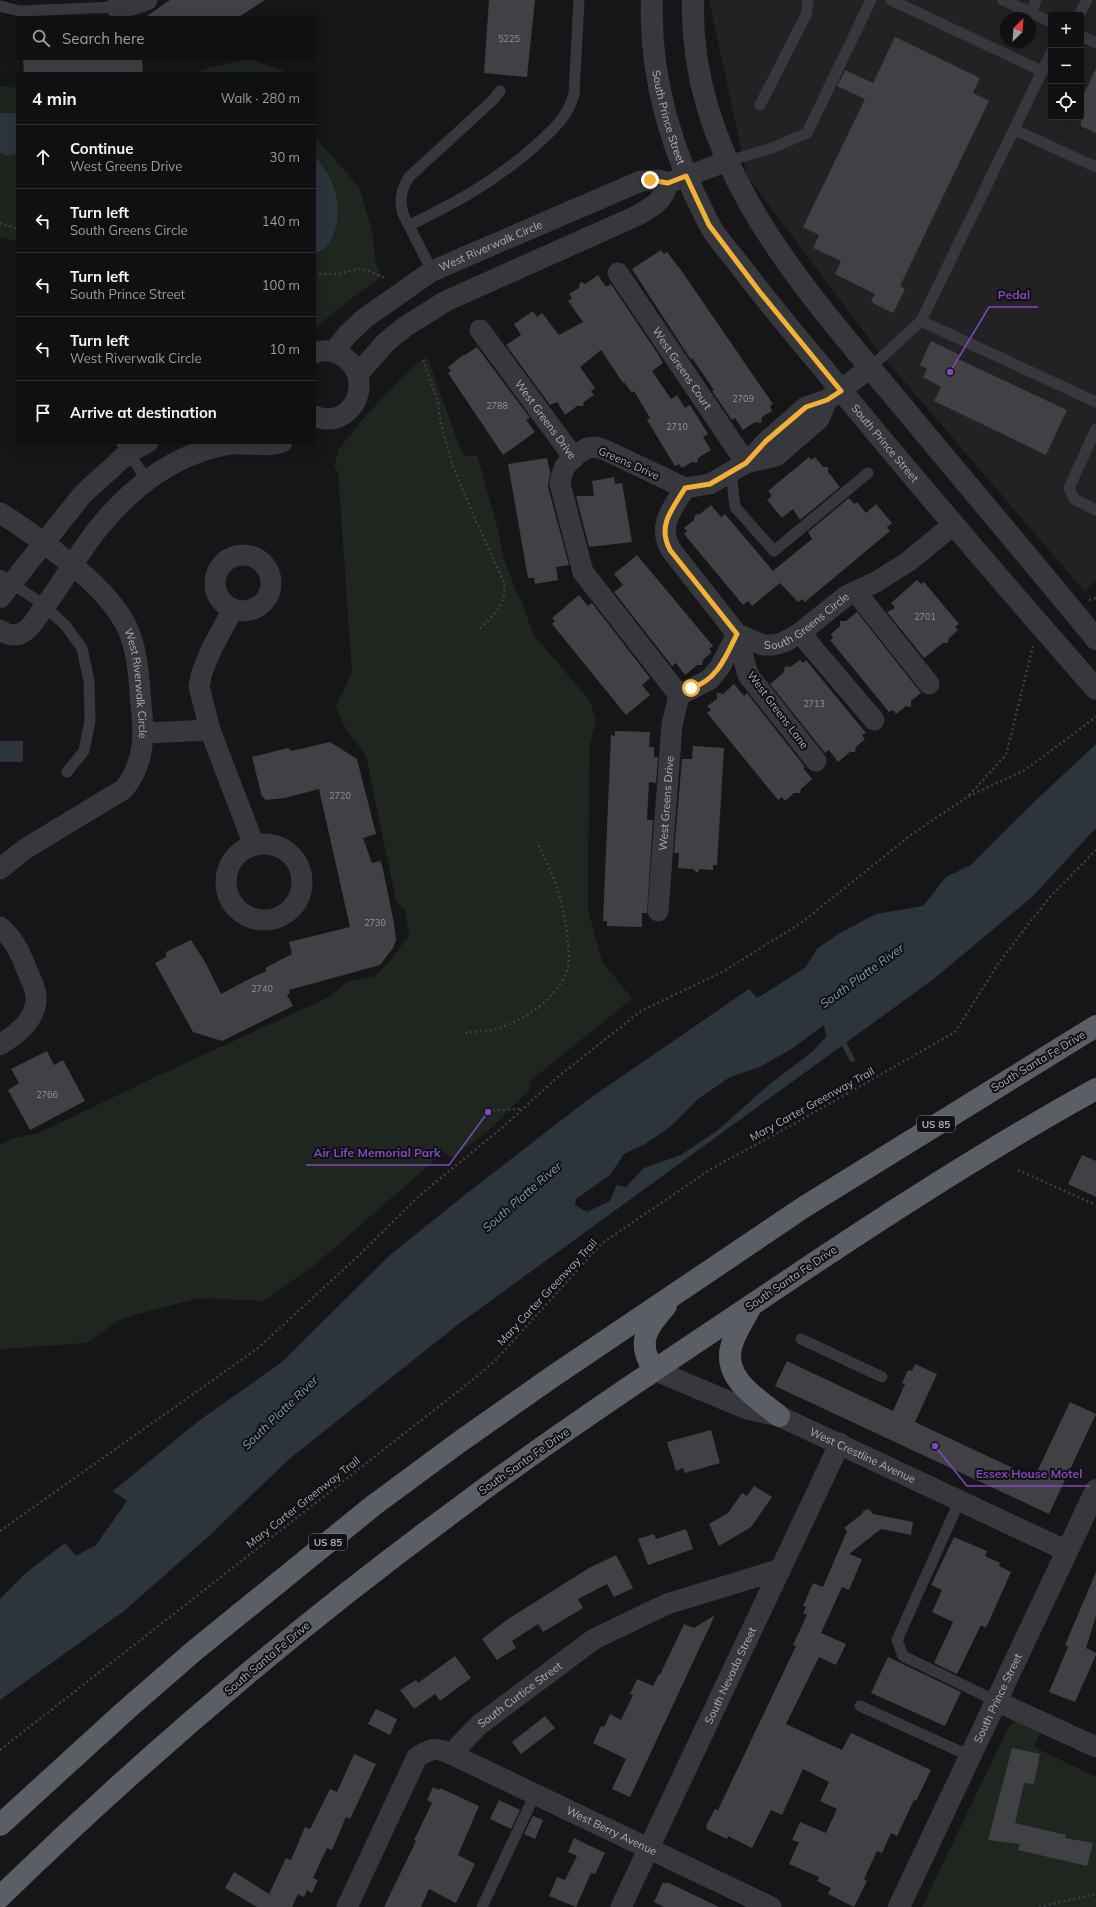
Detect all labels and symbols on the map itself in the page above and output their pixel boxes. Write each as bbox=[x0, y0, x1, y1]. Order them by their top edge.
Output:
north arrow bbox=[1000, 12, 1036, 48]
house number: 5225 bbox=[498, 33, 520, 44]
street label: South Prince Street bbox=[649, 69, 689, 167]
route end bbox=[641, 171, 659, 189]
street label: West Riverwalk Circle bbox=[437, 217, 545, 274]
callout: Pedal bbox=[989, 283, 1038, 307]
text: Pedal bbox=[998, 287, 1030, 302]
street label: West Greens Court bbox=[650, 324, 715, 412]
street label: West Greens Drive bbox=[512, 377, 579, 462]
house number: 2709 bbox=[732, 393, 754, 404]
house number: 2788 bbox=[486, 400, 508, 411]
street label: South Prince Street bbox=[849, 401, 922, 485]
house number: 2710 bbox=[666, 421, 688, 432]
street label: Greens Drive bbox=[596, 443, 662, 483]
street label: South Greens Circle bbox=[764, 589, 852, 653]
house number: 2701 bbox=[914, 611, 936, 622]
street label: West Riverwalk Circle bbox=[121, 626, 150, 739]
street label: West Greens Lane bbox=[744, 668, 812, 752]
route start bbox=[682, 679, 700, 697]
house number: 2713 bbox=[803, 698, 825, 709]
street label: West Greens Drive bbox=[656, 755, 677, 851]
house number: 2720 bbox=[329, 790, 351, 801]
house number: 2730 bbox=[364, 917, 386, 928]
water label: South Platte River bbox=[817, 940, 907, 1011]
house number: 2740 bbox=[251, 983, 273, 994]
street label: South Santa Fe Drive bbox=[988, 1027, 1088, 1095]
street label: Mary Carter Greenway Trail bbox=[747, 1064, 877, 1144]
house number: 2766 bbox=[36, 1089, 58, 1100]
road number: US 85 bbox=[917, 1116, 955, 1132]
callout: Air Life Memorial Park bbox=[306, 1141, 449, 1165]
text: Air Life Memorial Park bbox=[313, 1145, 441, 1160]
water label: South Platte River bbox=[479, 1158, 565, 1235]
street label: Mary Carter Greenway Trail bbox=[494, 1236, 600, 1348]
street label: South Santa Fe Drive bbox=[743, 1242, 839, 1314]
water label: South Platte River bbox=[239, 1372, 321, 1453]
street label: South Santa Fe Drive bbox=[476, 1424, 572, 1498]
street label: West Crestline Avenue bbox=[807, 1424, 918, 1486]
street label: Mary Carter Greenway Trail bbox=[243, 1453, 363, 1551]
callout: Essex House Motel bbox=[967, 1462, 1090, 1486]
text: Essex House Motel bbox=[976, 1466, 1082, 1481]
road number: US 85 bbox=[309, 1534, 347, 1550]
street label: South Santa Fe Drive bbox=[221, 1618, 313, 1698]
street label: South Nevada Street bbox=[701, 1625, 759, 1726]
street label: South Prince Street bbox=[971, 1651, 1025, 1745]
street label: South Curtice Street bbox=[475, 1658, 565, 1731]
street label: West Berry Avenue bbox=[564, 1803, 659, 1858]

